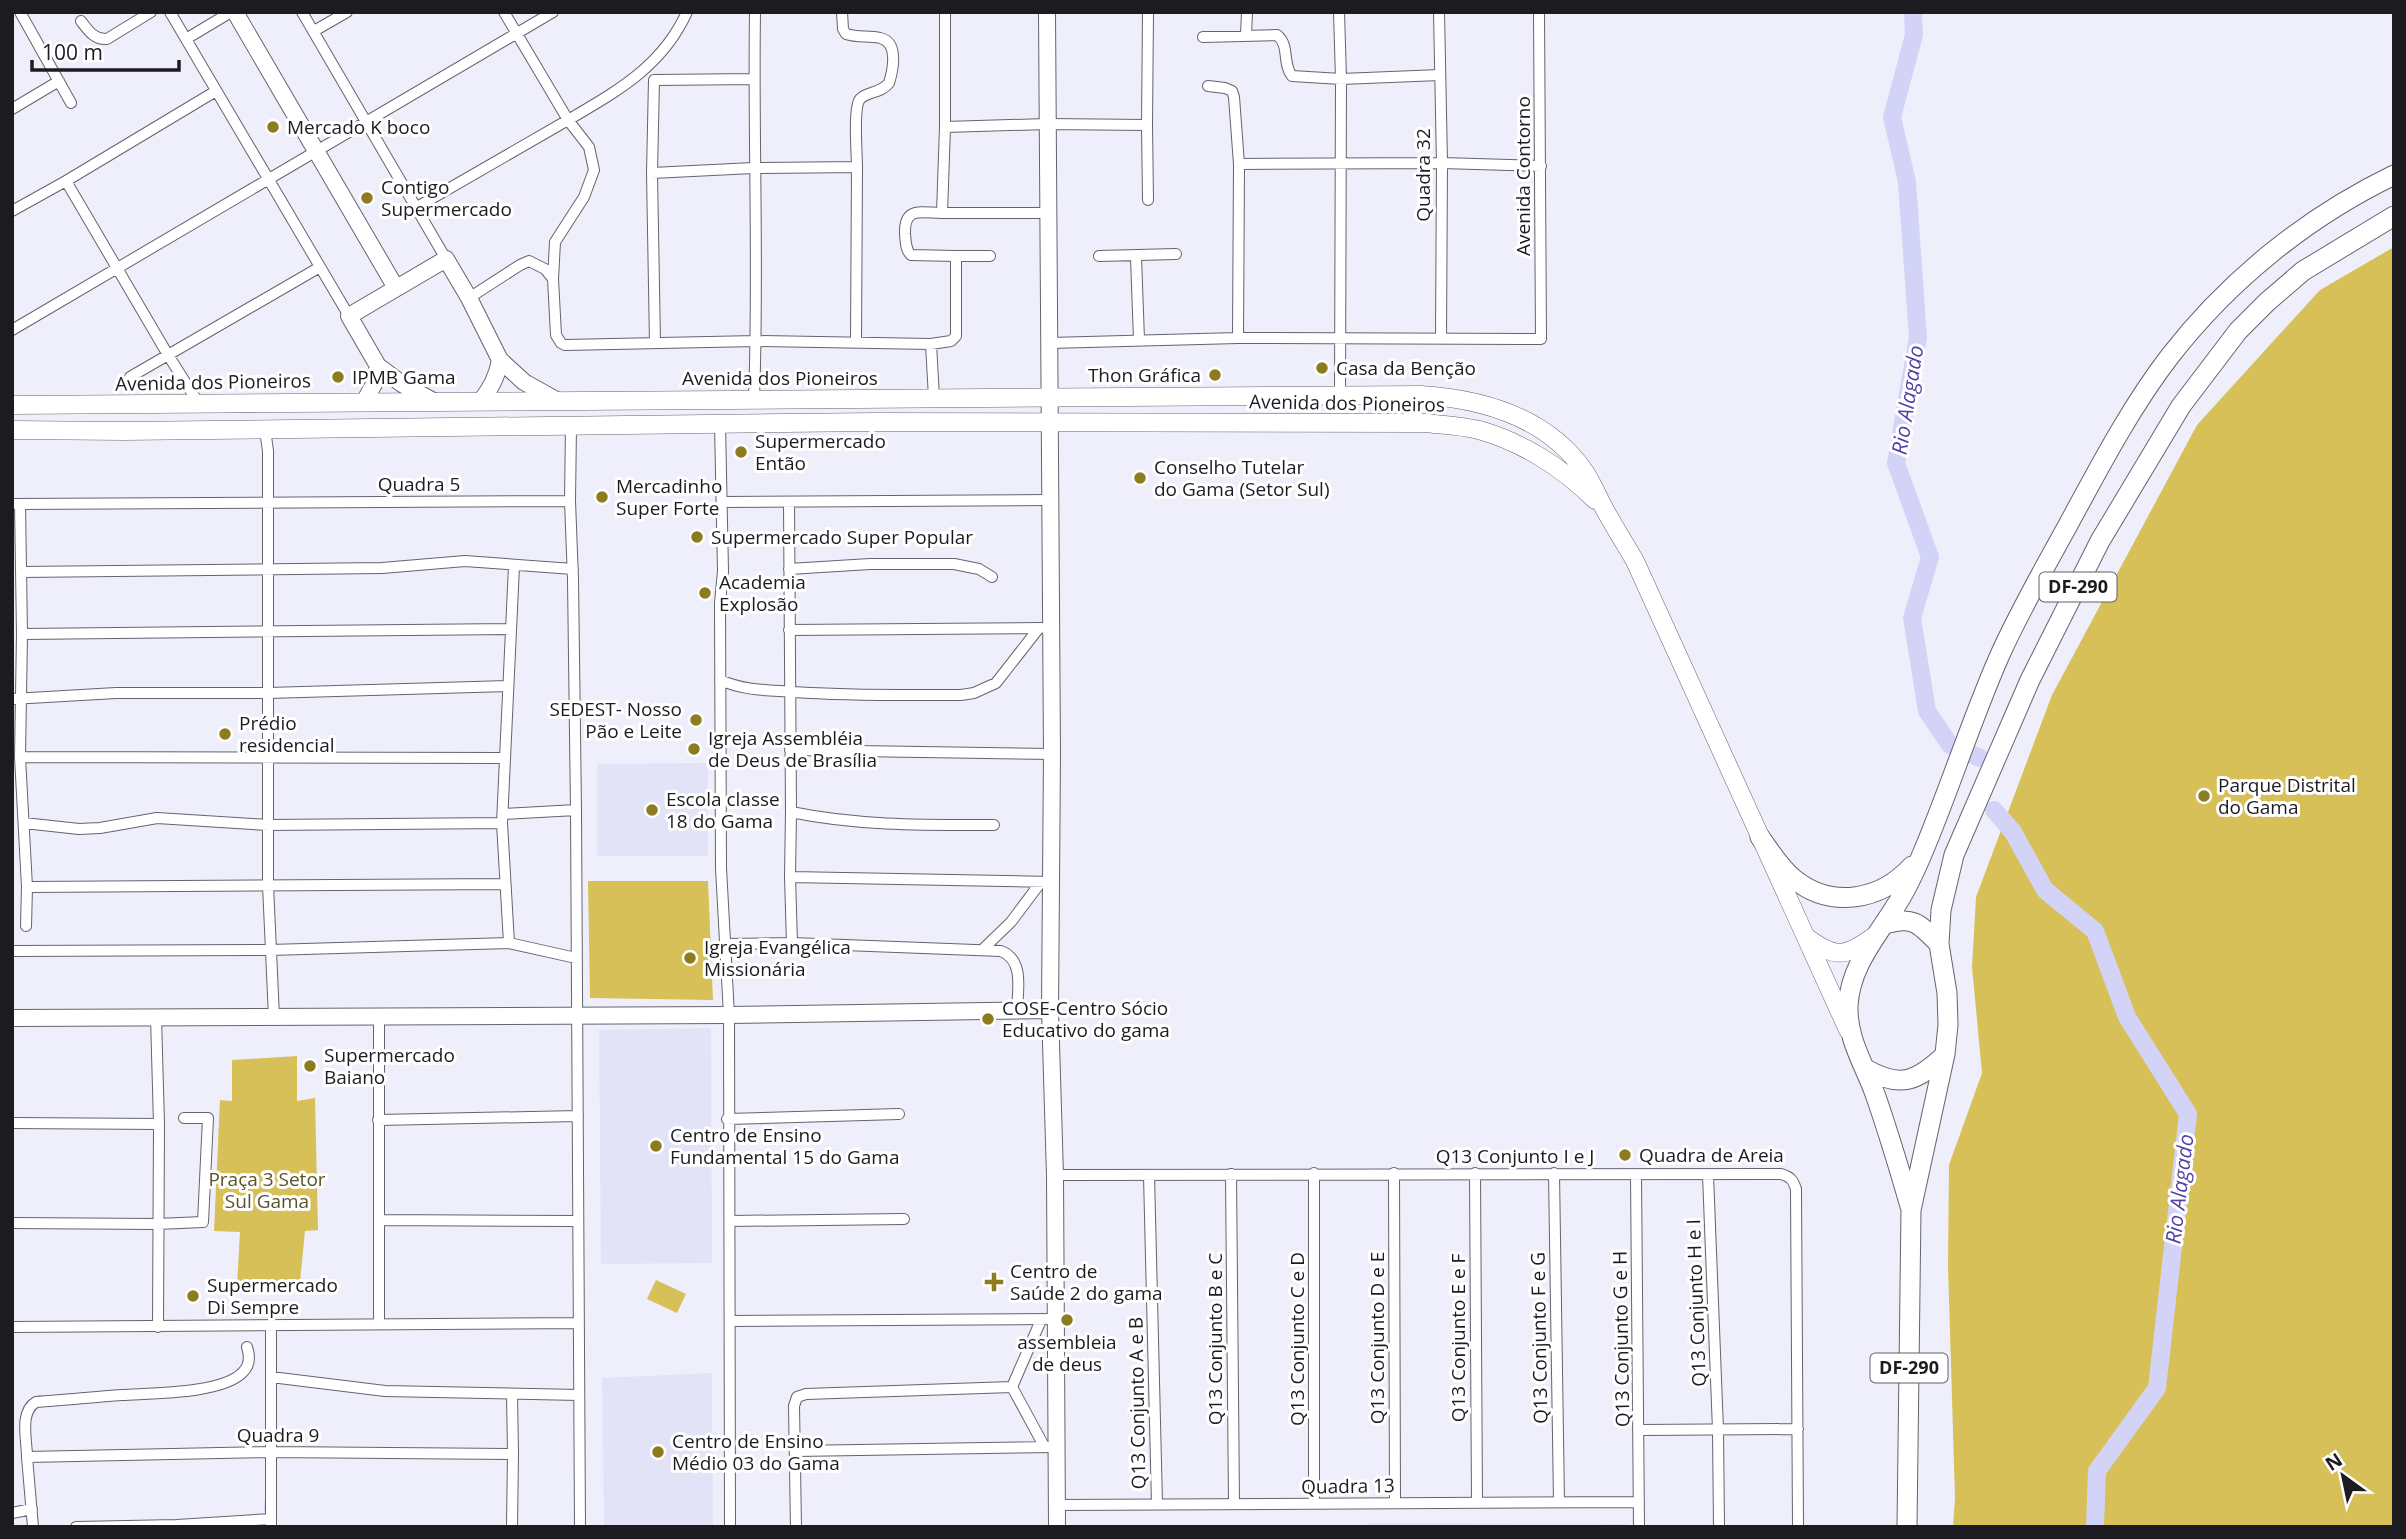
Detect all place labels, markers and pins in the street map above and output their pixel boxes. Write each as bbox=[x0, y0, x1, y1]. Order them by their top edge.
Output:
place label: Mercado K boco bbox=[287, 114, 430, 140]
marker: Mercado K boco bbox=[265, 119, 281, 135]
place label: Contigo Supermercado bbox=[381, 174, 512, 222]
marker: Contigo Supermercado bbox=[359, 190, 375, 206]
place label: Casa da Benção bbox=[1336, 355, 1476, 381]
marker: Casa da Benção bbox=[1314, 360, 1330, 376]
place label: Thon Gráfica bbox=[1088, 362, 1201, 388]
place label: IPMB Gama bbox=[352, 364, 456, 390]
marker: Thon Gráfica bbox=[1207, 367, 1223, 383]
marker: IPMB Gama bbox=[330, 369, 346, 385]
place label: Supermercado Então bbox=[755, 428, 886, 476]
marker: Supermercado Então bbox=[733, 444, 749, 460]
place label: Conselho Tutelar do Gama (Setor Sul) bbox=[1154, 454, 1330, 502]
marker: Conselho Tutelar do Gama (Setor Sul) bbox=[1132, 470, 1148, 486]
place label: Mercadinho Super Forte bbox=[616, 473, 722, 521]
marker: Mercadinho Super Forte bbox=[594, 489, 610, 505]
place label: Supermercado Super Popular bbox=[711, 524, 973, 550]
marker: Supermercado Super Popular bbox=[689, 529, 705, 545]
place label: Academia Explosão bbox=[719, 569, 806, 617]
marker: Academia Explosão bbox=[697, 585, 713, 601]
place label: SEDEST- Nosso Pão e Leite bbox=[549, 696, 682, 744]
place label: Prédio residencial bbox=[239, 710, 334, 758]
marker: SEDEST- Nosso Pão e Leite bbox=[688, 712, 704, 728]
place label: Igreja Assembléia de Deus de Brasília bbox=[708, 725, 877, 773]
marker: Prédio residencial bbox=[217, 726, 233, 742]
marker: Igreja Assembléia de Deus de Brasília bbox=[686, 741, 702, 757]
place label: Parque Distrital do Gama bbox=[2218, 772, 2356, 820]
place label: Escola classe 18 do Gama bbox=[666, 786, 780, 834]
marker: Parque Distrital do Gama bbox=[2196, 788, 2212, 804]
marker: Escola classe 18 do Gama bbox=[644, 802, 660, 818]
place label: Igreja Evangélica Missionária bbox=[704, 934, 851, 982]
marker: Igreja Evangélica Missionária bbox=[682, 950, 698, 966]
place label: COSE-Centro Sócio Educativo do gama bbox=[1002, 995, 1170, 1043]
marker: COSE-Centro Sócio Educativo do gama bbox=[980, 1011, 996, 1027]
place label: Supermercado Baiano bbox=[324, 1042, 455, 1090]
marker: Supermercado Baiano bbox=[302, 1058, 318, 1074]
place label: Centro de Ensino Fundamental 15 do Gama bbox=[670, 1122, 899, 1170]
marker: Centro de Ensino Fundamental 15 do Gama bbox=[648, 1138, 664, 1154]
place label: Quadra de Areia bbox=[1639, 1142, 1784, 1168]
marker: Quadra de Areia bbox=[1617, 1147, 1633, 1163]
place label: Centro de Saúde 2 do gama bbox=[1010, 1258, 1163, 1306]
place label: Supermercado Di Sempre bbox=[207, 1272, 338, 1320]
marker: Centro de Saúde 2 do gama bbox=[984, 1272, 1004, 1292]
marker: Supermercado Di Sempre bbox=[185, 1288, 201, 1304]
marker: assembleia de deus bbox=[1059, 1312, 1075, 1328]
place label: assembleia de deus bbox=[1017, 1329, 1117, 1377]
place label: Centro de Ensino Médio 03 do Gama bbox=[672, 1428, 840, 1476]
marker: Centro de Ensino Médio 03 do Gama bbox=[650, 1444, 666, 1460]

